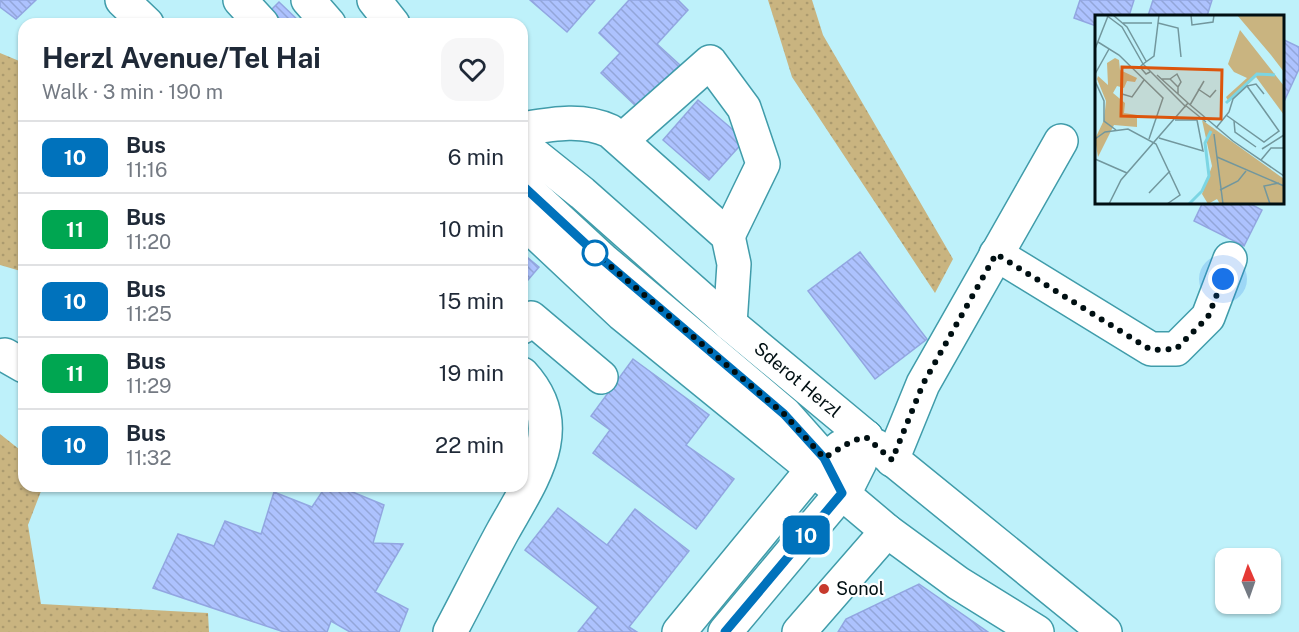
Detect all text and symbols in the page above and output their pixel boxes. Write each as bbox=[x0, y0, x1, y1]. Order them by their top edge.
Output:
inset map bbox=[1095, 15, 1284, 204]
button: heart bbox=[441, 38, 504, 101]
text: Herzl Avenue/Tel Hai bbox=[42, 41, 321, 74]
text: Walk · 3 min · 190 m bbox=[42, 80, 223, 104]
text: Bus bbox=[126, 132, 166, 158]
text: 6 min bbox=[448, 144, 504, 170]
text: 10 bbox=[64, 145, 86, 170]
text: 11:16 bbox=[126, 158, 167, 182]
text: Bus bbox=[126, 204, 166, 230]
text: 10 min bbox=[439, 216, 504, 242]
text: 11 bbox=[66, 217, 84, 242]
text: 11:20 bbox=[126, 230, 171, 254]
unlabelled marker bbox=[582, 240, 608, 266]
your location bbox=[1208, 264, 1238, 294]
text: Bus bbox=[126, 276, 166, 302]
text: 15 min bbox=[438, 288, 504, 314]
text: 10 bbox=[64, 289, 86, 314]
text: 11:25 bbox=[126, 302, 172, 326]
street label: Sderot Herzl bbox=[750, 338, 845, 422]
text: Bus bbox=[126, 348, 166, 374]
text: 19 min bbox=[439, 360, 504, 386]
text: 11 bbox=[66, 361, 84, 386]
text: 11:29 bbox=[126, 374, 172, 398]
text: Bus bbox=[126, 420, 166, 446]
text: 22 min bbox=[435, 432, 504, 458]
text: 10 bbox=[64, 433, 86, 458]
text: 11:32 bbox=[126, 446, 171, 470]
line badge: 10 bbox=[779, 516, 833, 554]
text: 10 bbox=[795, 523, 817, 548]
north arrow bbox=[1215, 548, 1281, 614]
map controls bbox=[1215, 548, 1281, 614]
place label: Sonol bbox=[836, 578, 884, 599]
marker: Sonol bbox=[817, 582, 831, 596]

